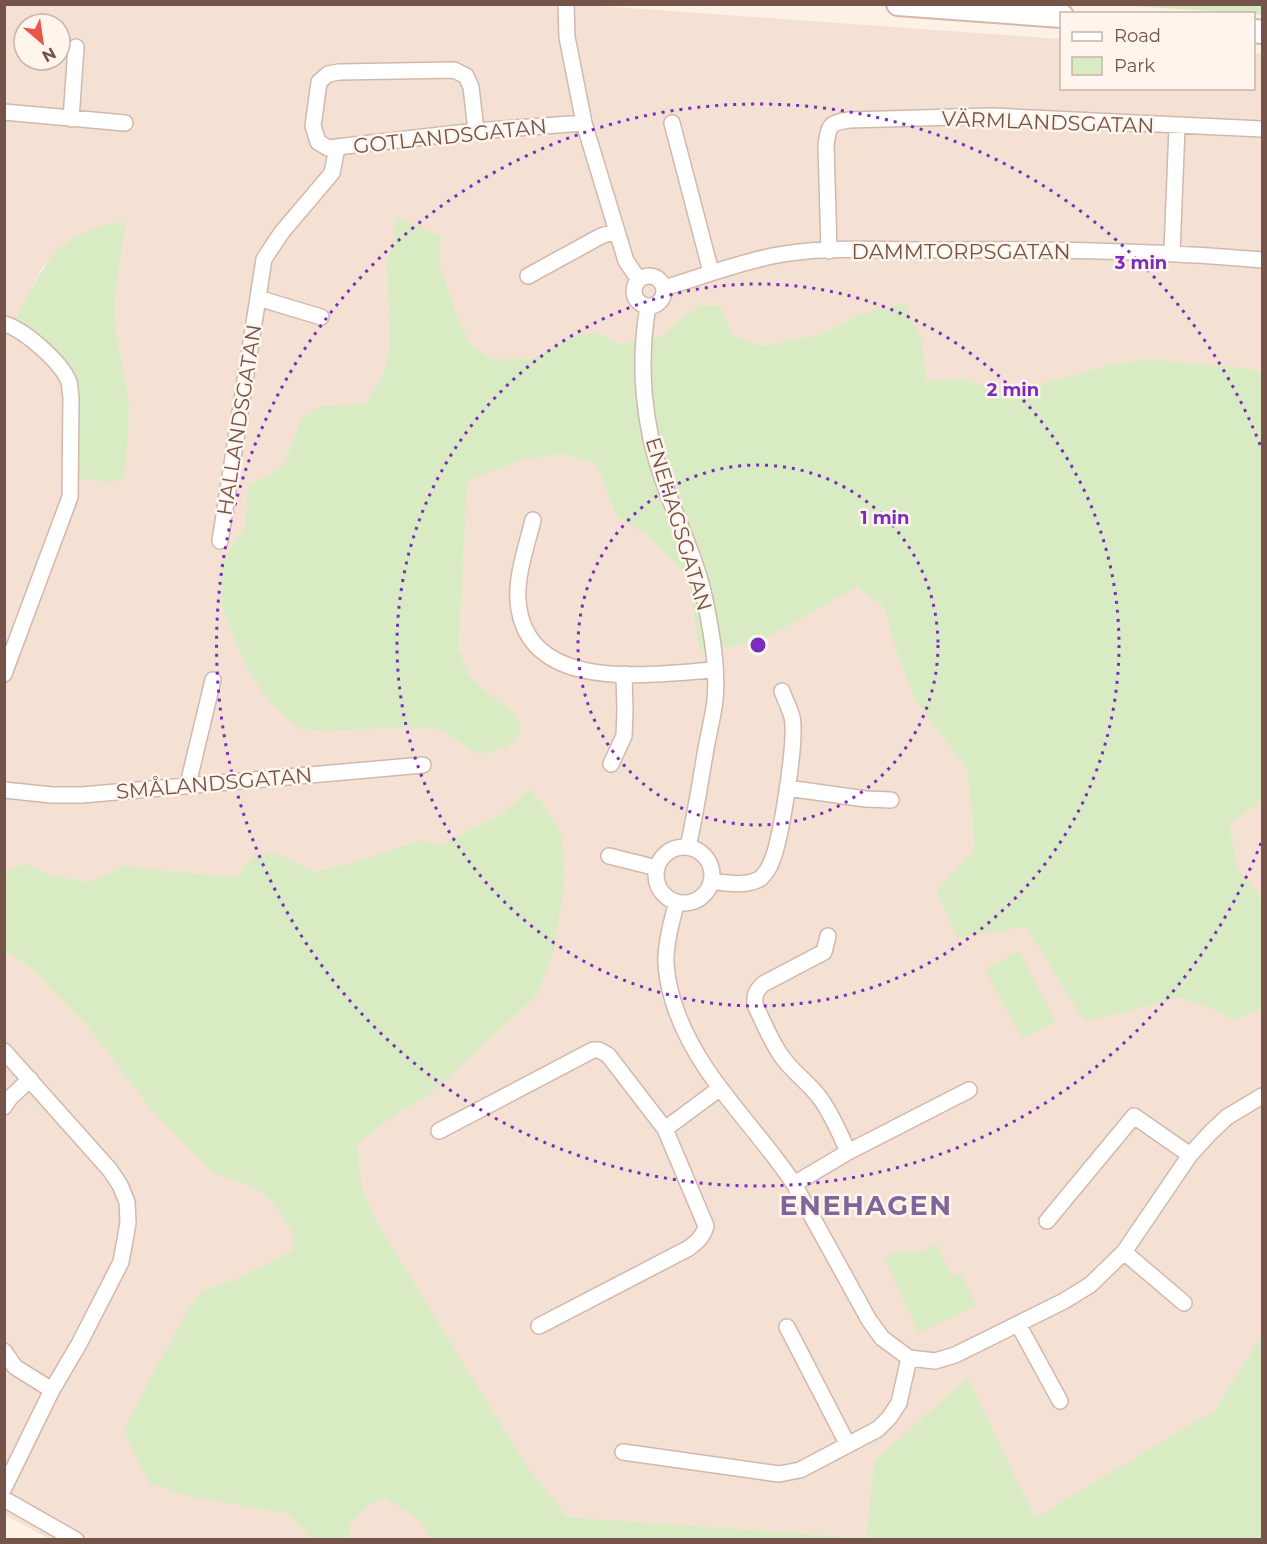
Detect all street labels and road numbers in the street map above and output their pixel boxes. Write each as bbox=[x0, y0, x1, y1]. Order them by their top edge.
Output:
street label: VÄRMLANDSGATAN bbox=[941, 106, 1155, 138]
street label: GOTLANDSGATAN bbox=[352, 113, 548, 159]
street label: DAMMTORPSGATAN bbox=[852, 239, 1070, 264]
street label: HALLANDSGATAN bbox=[212, 323, 266, 517]
street label: ENEHAGSGATAN bbox=[641, 434, 717, 614]
street label: SMÅLANDSGATAN bbox=[115, 762, 313, 804]

